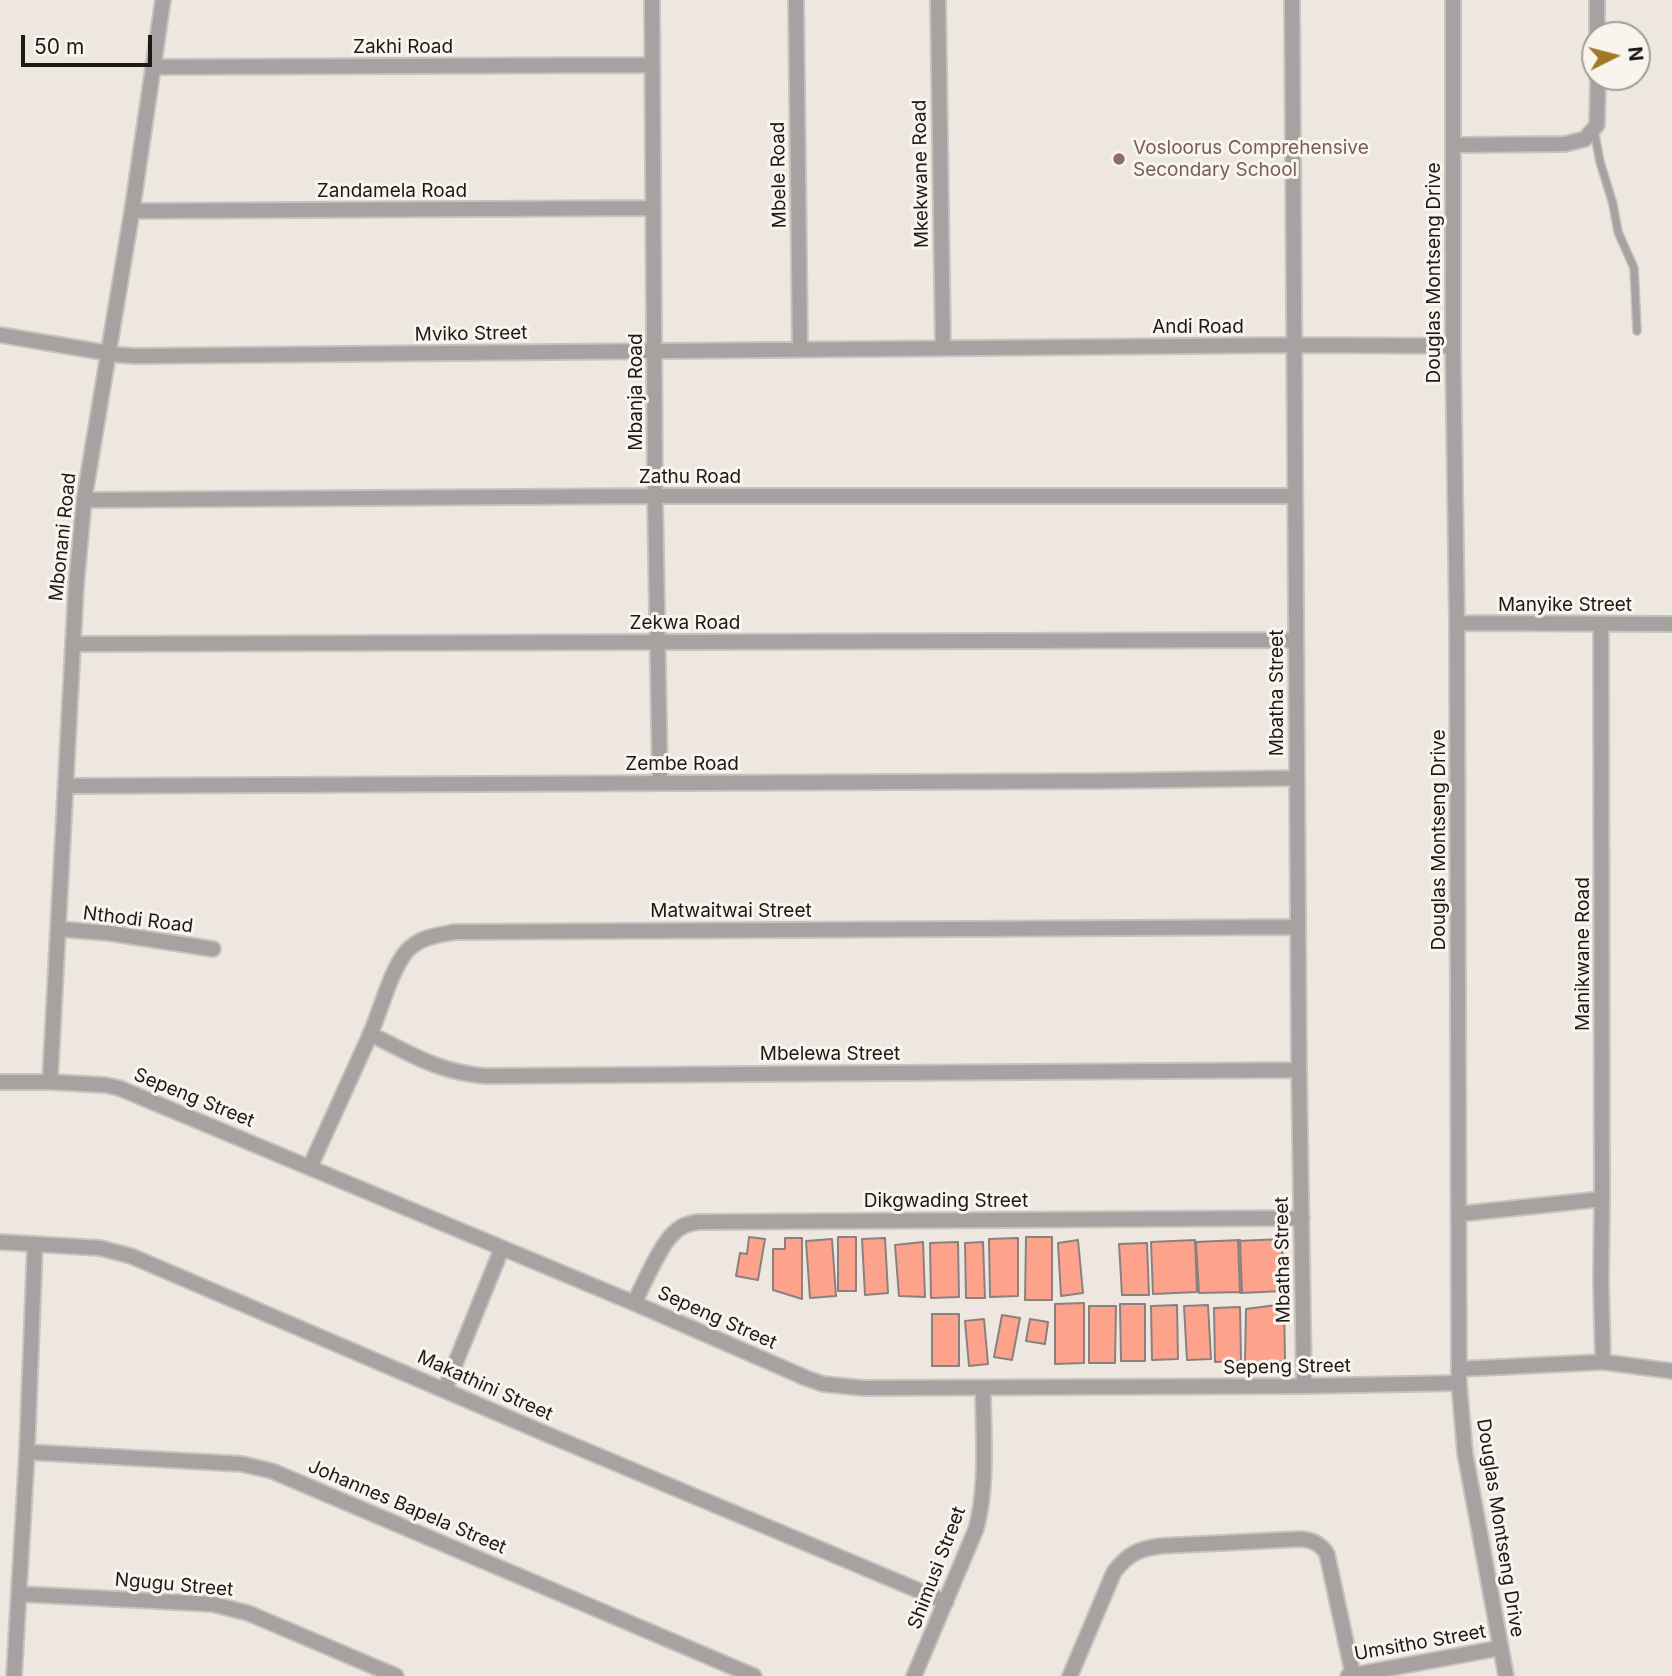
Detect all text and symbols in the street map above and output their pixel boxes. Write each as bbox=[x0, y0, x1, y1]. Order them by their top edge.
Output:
scale bar bbox=[24, 21, 156, 65]
north arrow bbox=[1581, 21, 1651, 91]
text: 50 m bbox=[34, 34, 84, 59]
street label: Zakhi Road bbox=[353, 36, 453, 58]
text: N bbox=[1623, 46, 1648, 62]
street label: Mkekwane Road bbox=[908, 100, 934, 248]
street label: Mbele Road bbox=[767, 121, 791, 229]
place label: Vosloorus Comprehensive Secondary School bbox=[1133, 137, 1369, 181]
marker: Vosloorus Comprehensive Secondary School bbox=[1111, 151, 1127, 167]
street label: Douglas Montseng Drive bbox=[1423, 163, 1445, 383]
street label: Zandamela Road bbox=[317, 180, 467, 202]
street label: Andi Road bbox=[1152, 316, 1244, 338]
street label: Mviko Street bbox=[414, 322, 528, 346]
street label: Mbanja Road bbox=[625, 333, 647, 451]
street label: Zathu Road bbox=[639, 466, 741, 488]
street label: Mbonani Road bbox=[45, 472, 81, 602]
street label: Manyike Street bbox=[1498, 594, 1632, 616]
street label: Zekwa Road bbox=[630, 612, 740, 634]
street label: Mbatha Street bbox=[1266, 630, 1288, 756]
street label: Douglas Montseng Drive bbox=[1428, 730, 1450, 950]
street label: Zembe Road bbox=[625, 753, 739, 775]
street label: Manikwane Road bbox=[1572, 877, 1594, 1031]
street label: Matwaitwai Street bbox=[650, 900, 812, 922]
street label: Nthodi Road bbox=[82, 902, 194, 938]
street label: Mbelewa Street bbox=[760, 1043, 900, 1065]
street label: Sepeng Street bbox=[130, 1063, 258, 1133]
street label: Dikgwading Street bbox=[864, 1190, 1028, 1212]
street label: Mbatha Street bbox=[1270, 1196, 1296, 1324]
street label: Sepeng Street bbox=[654, 1282, 780, 1354]
street label: Makathini Street bbox=[414, 1346, 556, 1426]
street label: Sepeng Street bbox=[1223, 1354, 1351, 1380]
street label: Douglas Montseng Drive bbox=[1471, 1417, 1529, 1639]
street label: Johannes Bapela Street bbox=[304, 1455, 510, 1559]
street label: Shimusi Street bbox=[903, 1503, 971, 1633]
street label: Ngugu Street bbox=[114, 1568, 234, 1602]
street label: Umsitho Street bbox=[1352, 1620, 1488, 1666]

